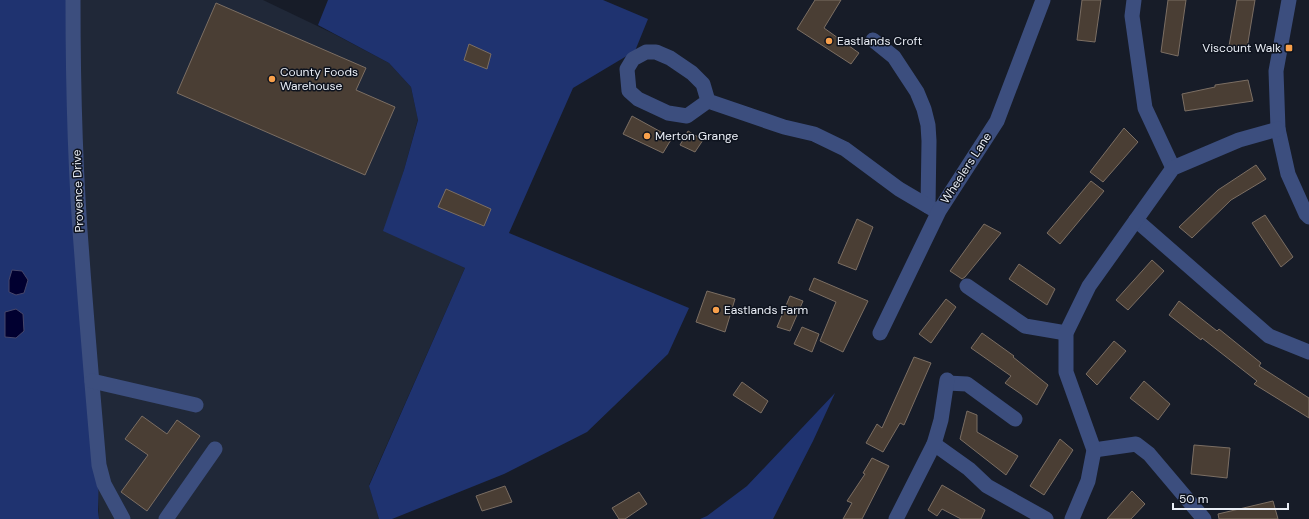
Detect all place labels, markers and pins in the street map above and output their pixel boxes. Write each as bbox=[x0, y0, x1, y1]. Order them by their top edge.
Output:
place label: Eastlands Croft bbox=[837, 33, 923, 49]
marker: Eastlands Croft bbox=[824, 36, 834, 46]
place label: Viscount Walk bbox=[1202, 40, 1281, 56]
marker: Viscount Walk bbox=[1284, 43, 1294, 53]
place label: County Foods Warehouse bbox=[280, 64, 358, 94]
marker: County Foods Warehouse bbox=[267, 74, 277, 84]
place label: Merton Grange bbox=[655, 128, 738, 144]
marker: Merton Grange bbox=[642, 131, 652, 141]
place label: Eastlands Farm bbox=[724, 302, 808, 318]
marker: Eastlands Farm bbox=[711, 305, 721, 315]

